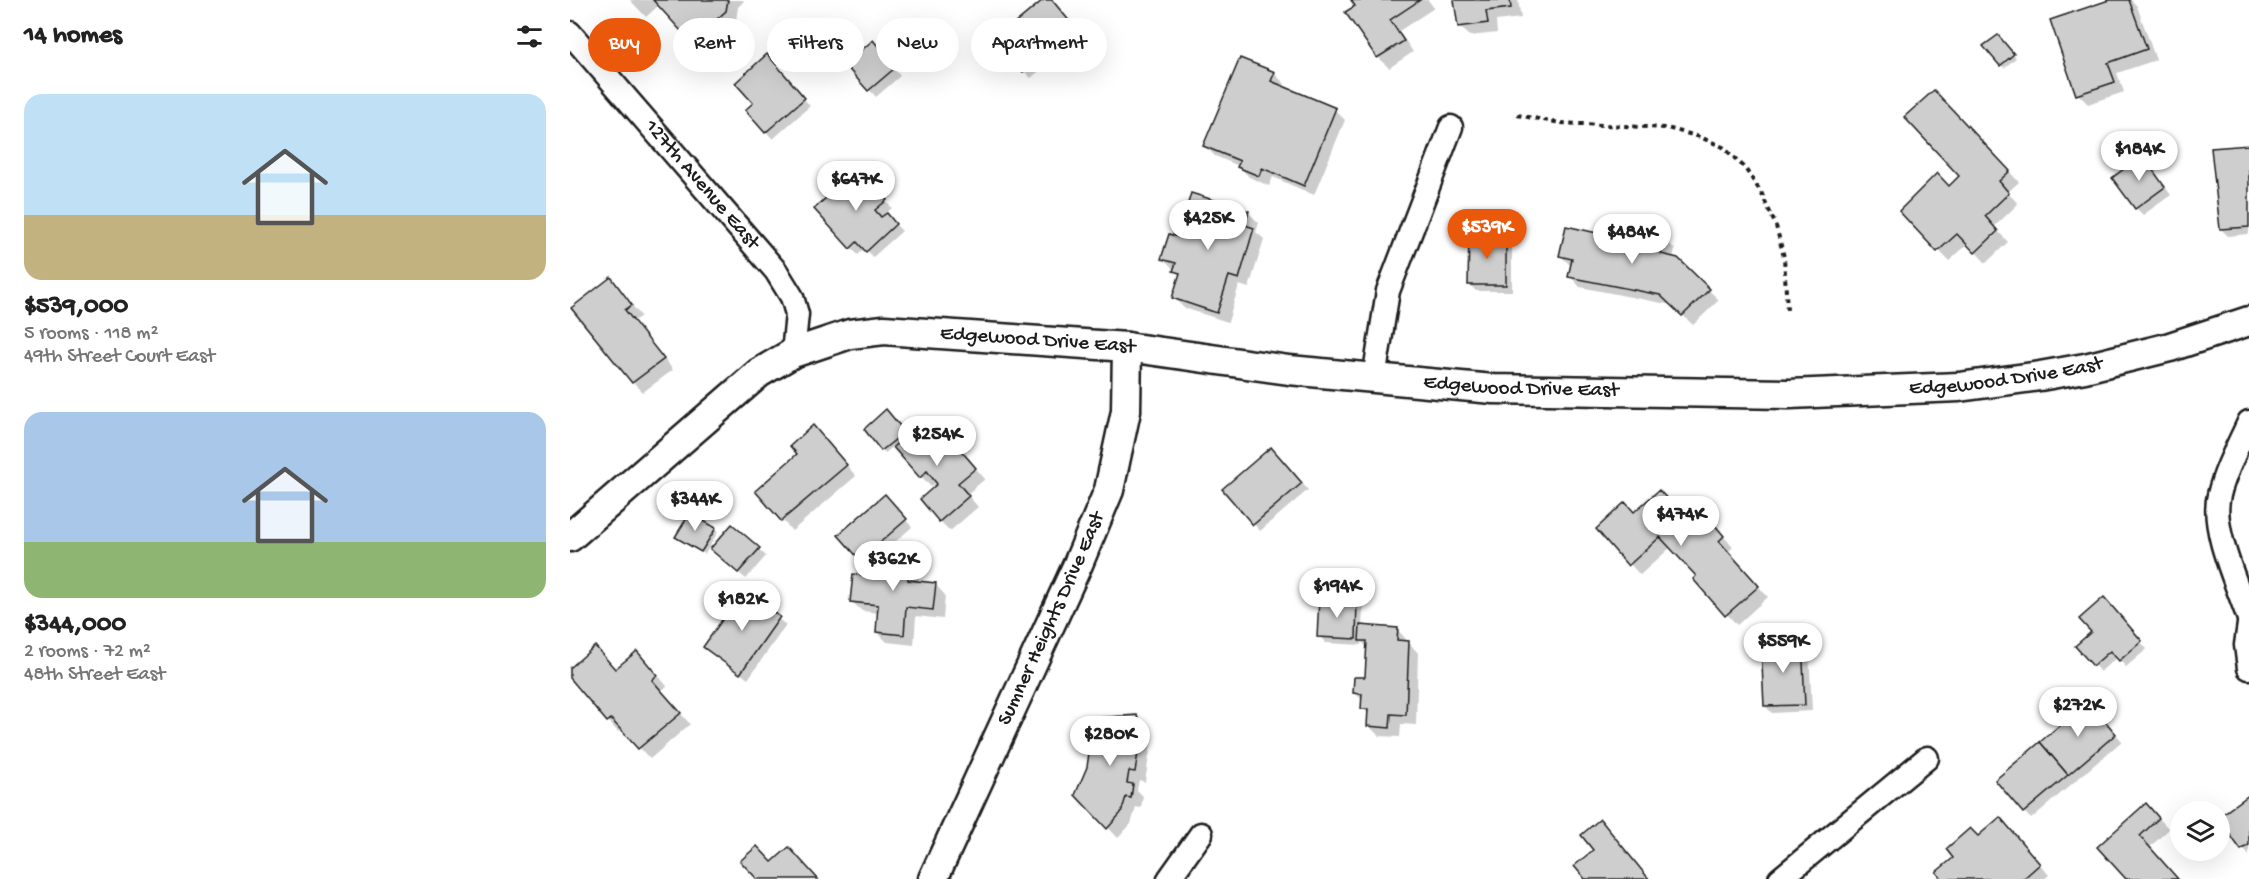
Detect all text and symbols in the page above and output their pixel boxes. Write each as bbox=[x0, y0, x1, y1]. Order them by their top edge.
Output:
chip: Buy bbox=[588, 18, 661, 72]
chip: Rent bbox=[673, 18, 755, 72]
chip: Filters bbox=[767, 18, 864, 72]
chip: New bbox=[876, 18, 959, 72]
chip: Apartment bbox=[971, 18, 1107, 72]
icon: filters bbox=[513, 20, 546, 53]
text: 14 homes bbox=[24, 21, 122, 52]
street label: 127th Avenue East bbox=[638, 114, 766, 257]
pin: $184K bbox=[2097, 131, 2181, 182]
icon: home bbox=[231, 133, 339, 241]
text: $184K bbox=[2115, 139, 2163, 162]
pin: $647K bbox=[814, 161, 898, 212]
text: $647K bbox=[831, 169, 881, 192]
pin: $425K bbox=[1166, 200, 1250, 251]
text: $425K bbox=[1183, 208, 1233, 231]
pin: $539K bbox=[1445, 209, 1529, 260]
pin: $484K bbox=[1590, 214, 1674, 265]
text: $539K bbox=[1462, 217, 1512, 240]
text: $484K bbox=[1607, 222, 1657, 245]
text: $539,000 bbox=[24, 292, 128, 323]
street label: Edgewood Drive East bbox=[939, 321, 1139, 361]
text: 5 rooms · 118 m² bbox=[24, 323, 158, 346]
text: 49th Street Court East bbox=[24, 346, 215, 369]
street label: Edgewood Drive East bbox=[1909, 351, 2108, 402]
street label: Edgewood Drive East bbox=[1422, 370, 1621, 404]
pin: $254K bbox=[895, 416, 979, 467]
text: $254K bbox=[912, 424, 962, 447]
icon: home bbox=[231, 451, 339, 559]
pin: $344K bbox=[653, 481, 737, 532]
text: $344K bbox=[670, 489, 720, 512]
pin: $474K bbox=[1639, 496, 1723, 547]
text: $474K bbox=[1656, 504, 1706, 527]
street label: Sumner Heights Drive East bbox=[993, 506, 1112, 730]
pin: $362K bbox=[851, 541, 935, 592]
text: $362K bbox=[868, 549, 918, 572]
pin: $194K bbox=[1295, 568, 1379, 619]
text: $194K bbox=[1313, 576, 1361, 599]
pin: $182K bbox=[700, 581, 784, 632]
text: $182K bbox=[718, 589, 766, 612]
text: $344,000 bbox=[24, 610, 126, 641]
pin: $559K bbox=[1741, 623, 1825, 674]
text: $559K bbox=[1757, 631, 1809, 654]
text: 2 rooms · 72 m² bbox=[24, 641, 151, 664]
text: 48th Street East bbox=[24, 664, 165, 687]
pin: $272K bbox=[2036, 687, 2120, 738]
text: $272K bbox=[2053, 695, 2103, 718]
pin: $280K bbox=[1068, 716, 1152, 767]
text: $280K bbox=[1084, 724, 1136, 747]
map controls bbox=[2170, 801, 2230, 861]
button: layers bbox=[2170, 801, 2230, 861]

